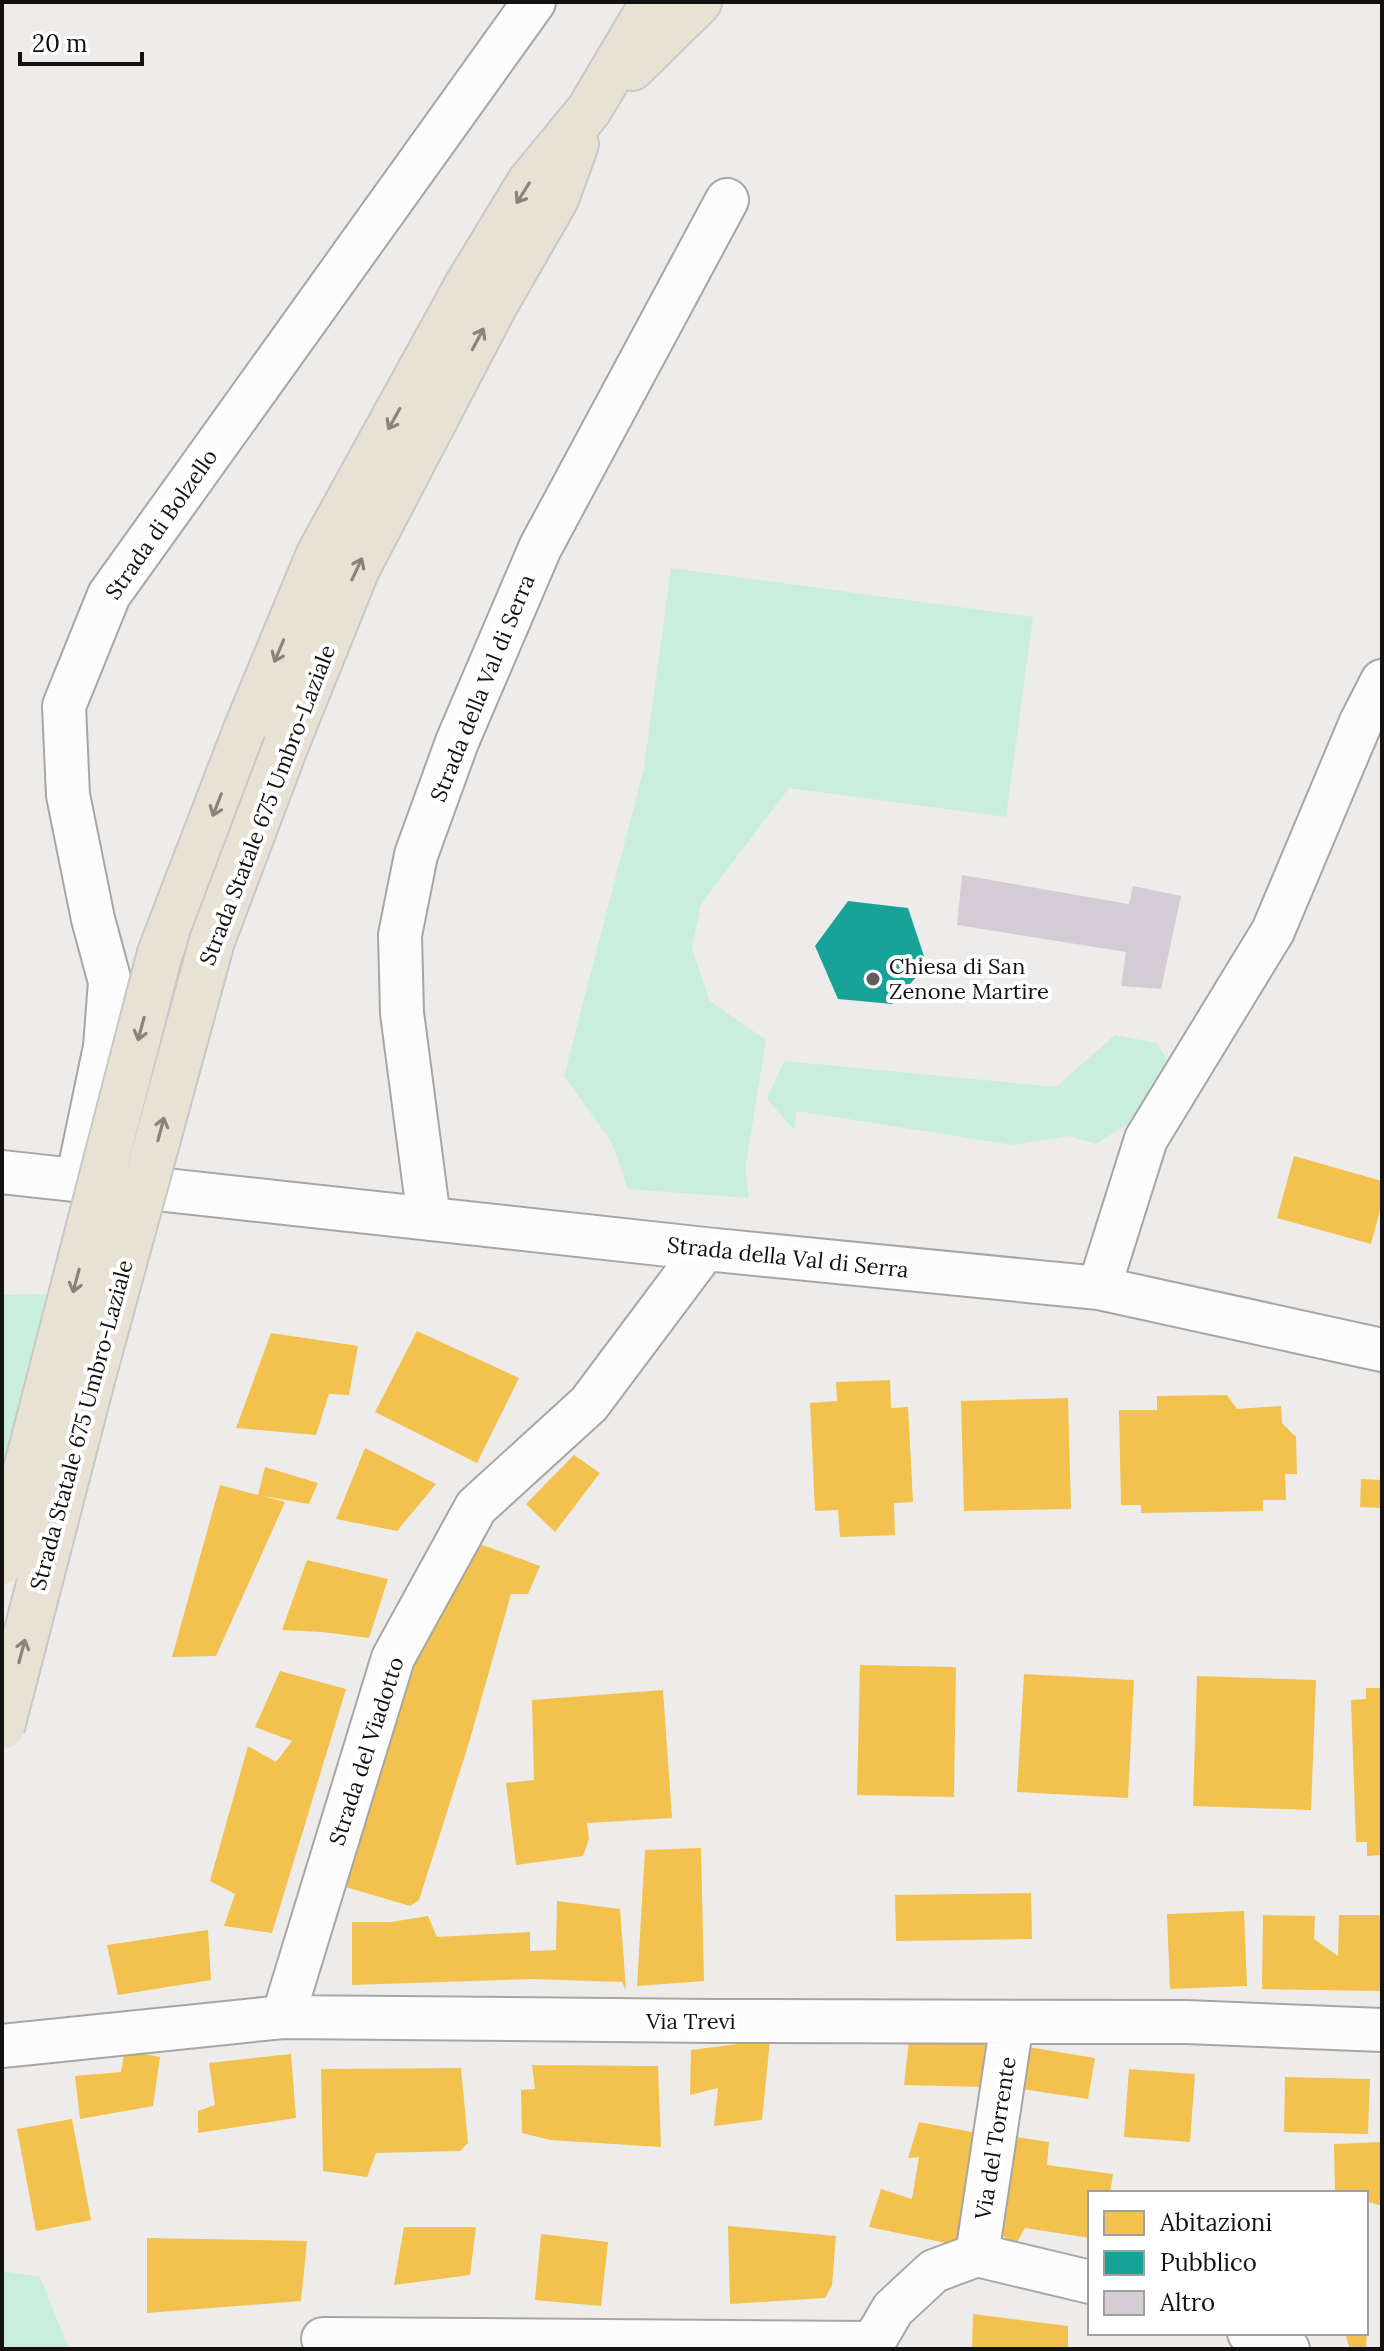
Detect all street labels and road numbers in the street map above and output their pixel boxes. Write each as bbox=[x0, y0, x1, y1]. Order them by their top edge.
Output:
street label: Strada di Bolzello bbox=[99, 443, 223, 605]
street label: Strada della Val di Serra bbox=[424, 570, 540, 806]
street label: Strada Statale 675 Umbro-Laziale bbox=[193, 641, 341, 969]
street label: Strada della Val di Serra bbox=[666, 1230, 910, 1284]
street label: Strada Statale 675 Umbro-Laziale bbox=[23, 1257, 139, 1593]
street label: Strada del Viadotto bbox=[322, 1653, 410, 1849]
street label: Via Trevi bbox=[645, 2007, 736, 2035]
street label: Via del Torrente bbox=[968, 2055, 1022, 2222]

